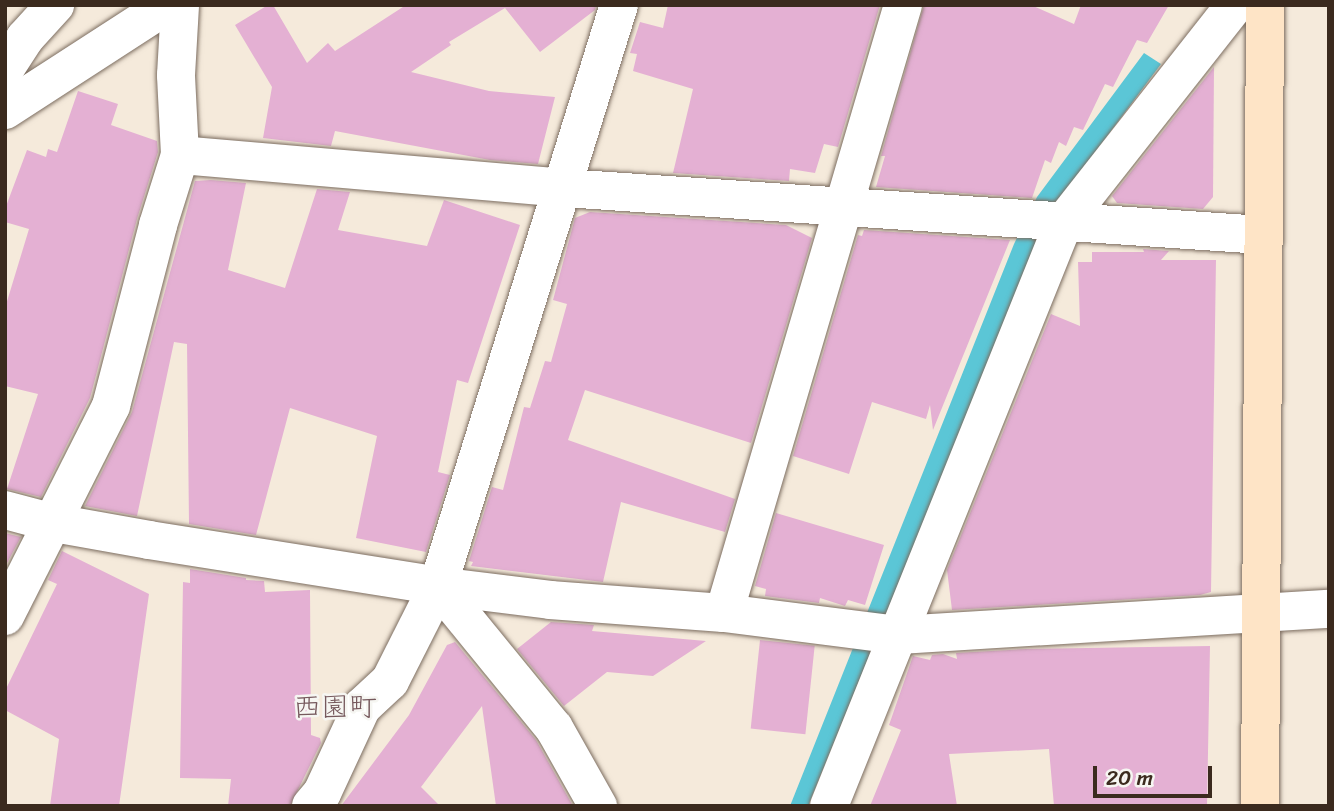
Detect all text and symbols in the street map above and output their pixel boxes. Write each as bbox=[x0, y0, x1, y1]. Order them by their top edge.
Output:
district label: 西園町 bbox=[293, 690, 377, 724]
scale bar bbox=[1096, 752, 1215, 796]
text: 20 m bbox=[1106, 759, 1153, 797]

